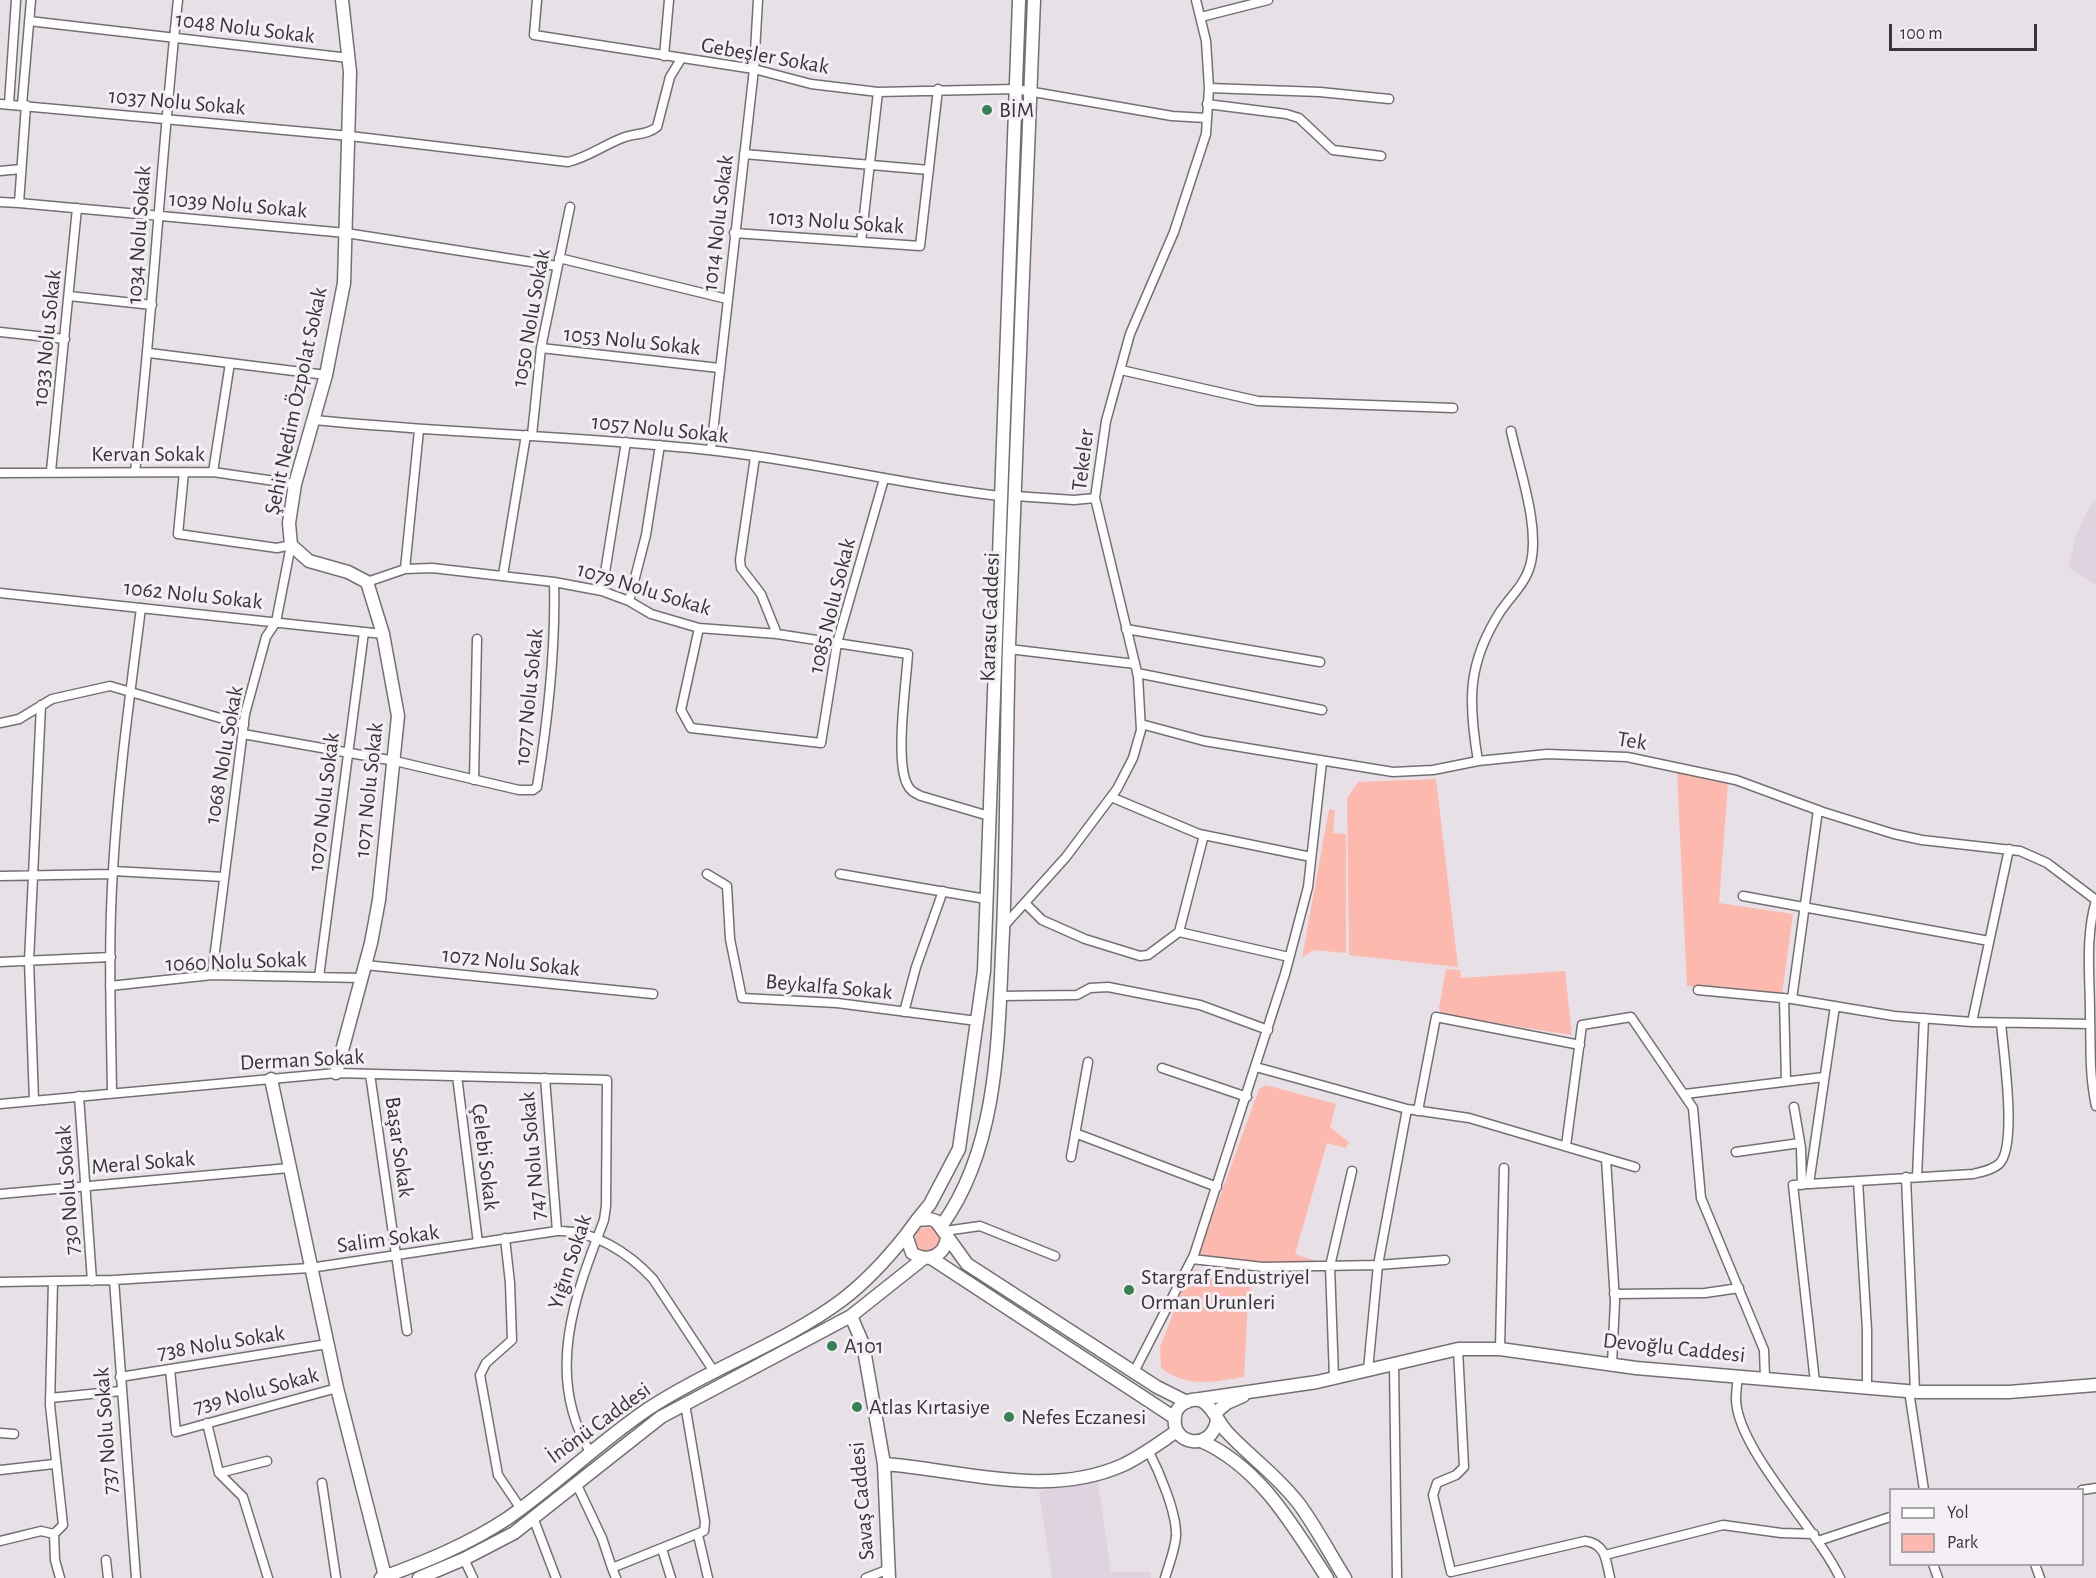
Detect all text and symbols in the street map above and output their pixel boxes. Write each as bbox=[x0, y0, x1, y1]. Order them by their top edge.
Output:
street label: 1048 Nolu Sokak bbox=[174, 6, 316, 50]
scale bar bbox=[1892, 12, 2040, 50]
text: 100 m bbox=[1900, 25, 1943, 43]
street label: Gebeşler Sokak bbox=[699, 32, 831, 80]
street label: 1037 Nolu Sokak bbox=[107, 83, 247, 121]
place label: BİM bbox=[999, 97, 1034, 123]
marker: BİM bbox=[980, 103, 994, 117]
street label: 1014 Nolu Sokak bbox=[697, 153, 739, 293]
street label: 1034 Nolu Sokak bbox=[121, 165, 157, 305]
street label: 1039 Nolu Sokak bbox=[168, 186, 308, 224]
street label: 1013 Nolu Sokak bbox=[767, 204, 905, 240]
street label: 1050 Nolu Sokak bbox=[506, 247, 556, 389]
street label: 1033 Nolu Sokak bbox=[27, 268, 67, 408]
street label: Şehit Nedim Özpolat Sokak bbox=[259, 285, 333, 517]
street label: 1053 Nolu Sokak bbox=[562, 321, 702, 361]
street label: 1057 Nolu Sokak bbox=[590, 409, 730, 449]
street label: Tekeler bbox=[1066, 428, 1100, 492]
street label: Kervan Sokak bbox=[91, 441, 205, 467]
street label: 1085 Nolu Sokak bbox=[802, 536, 862, 676]
street label: Karasu Caddesi bbox=[975, 552, 1005, 682]
street label: 1079 Nolu Sokak bbox=[574, 556, 714, 622]
street label: 1062 Nolu Sokak bbox=[122, 575, 264, 615]
street label: 1077 Nolu Sokak bbox=[509, 627, 549, 767]
street label: 1068 Nolu Sokak bbox=[199, 684, 249, 826]
street label: 1071 Nolu Sokak bbox=[349, 721, 389, 859]
street label: Tek bbox=[1615, 726, 1649, 756]
street label: 1070 Nolu Sokak bbox=[302, 731, 346, 873]
street label: 1072 Nolu Sokak bbox=[441, 942, 581, 982]
street label: 1060 Nolu Sokak bbox=[165, 946, 307, 978]
street label: Beykalfa Sokak bbox=[765, 968, 893, 1006]
street label: Derman Sokak bbox=[239, 1044, 365, 1076]
street label: 747 Nolu Sokak bbox=[514, 1091, 552, 1221]
street label: Başar Sokak bbox=[379, 1095, 419, 1199]
street label: Çelebi Sokak bbox=[465, 1102, 505, 1212]
street label: 730 Nolu Sokak bbox=[50, 1124, 86, 1256]
street label: Meral Sokak bbox=[90, 1145, 196, 1181]
street label: Yığın Sokak bbox=[542, 1211, 598, 1313]
street label: Salim Sokak bbox=[335, 1219, 441, 1259]
place label: Stargraf Endustriyel Orman Urunleri bbox=[1141, 1264, 1310, 1316]
marker: Stargraf Endustriyel Orman Urunleri bbox=[1122, 1283, 1136, 1297]
street label: 738 Nolu Sokak bbox=[155, 1320, 287, 1366]
street label: Devoğlu Caddesi bbox=[1601, 1327, 1747, 1369]
place label: A101 bbox=[844, 1333, 883, 1359]
marker: A101 bbox=[825, 1339, 839, 1353]
street label: 739 Nolu Sokak bbox=[191, 1362, 321, 1420]
street label: 737 Nolu Sokak bbox=[88, 1367, 124, 1495]
street label: İnönü Caddesi bbox=[542, 1377, 656, 1469]
place label: Atlas Kırtasiye bbox=[869, 1394, 990, 1420]
marker: Atlas Kırtasiye bbox=[850, 1400, 864, 1414]
place label: Nefes Eczanesi bbox=[1021, 1404, 1146, 1430]
marker: Nefes Eczanesi bbox=[1002, 1410, 1016, 1424]
street label: Savaş Caddesi bbox=[844, 1441, 880, 1561]
legend bbox=[1889, 1488, 2084, 1566]
text: Yol bbox=[1947, 1504, 1969, 1522]
text: Park bbox=[1947, 1534, 1978, 1552]

